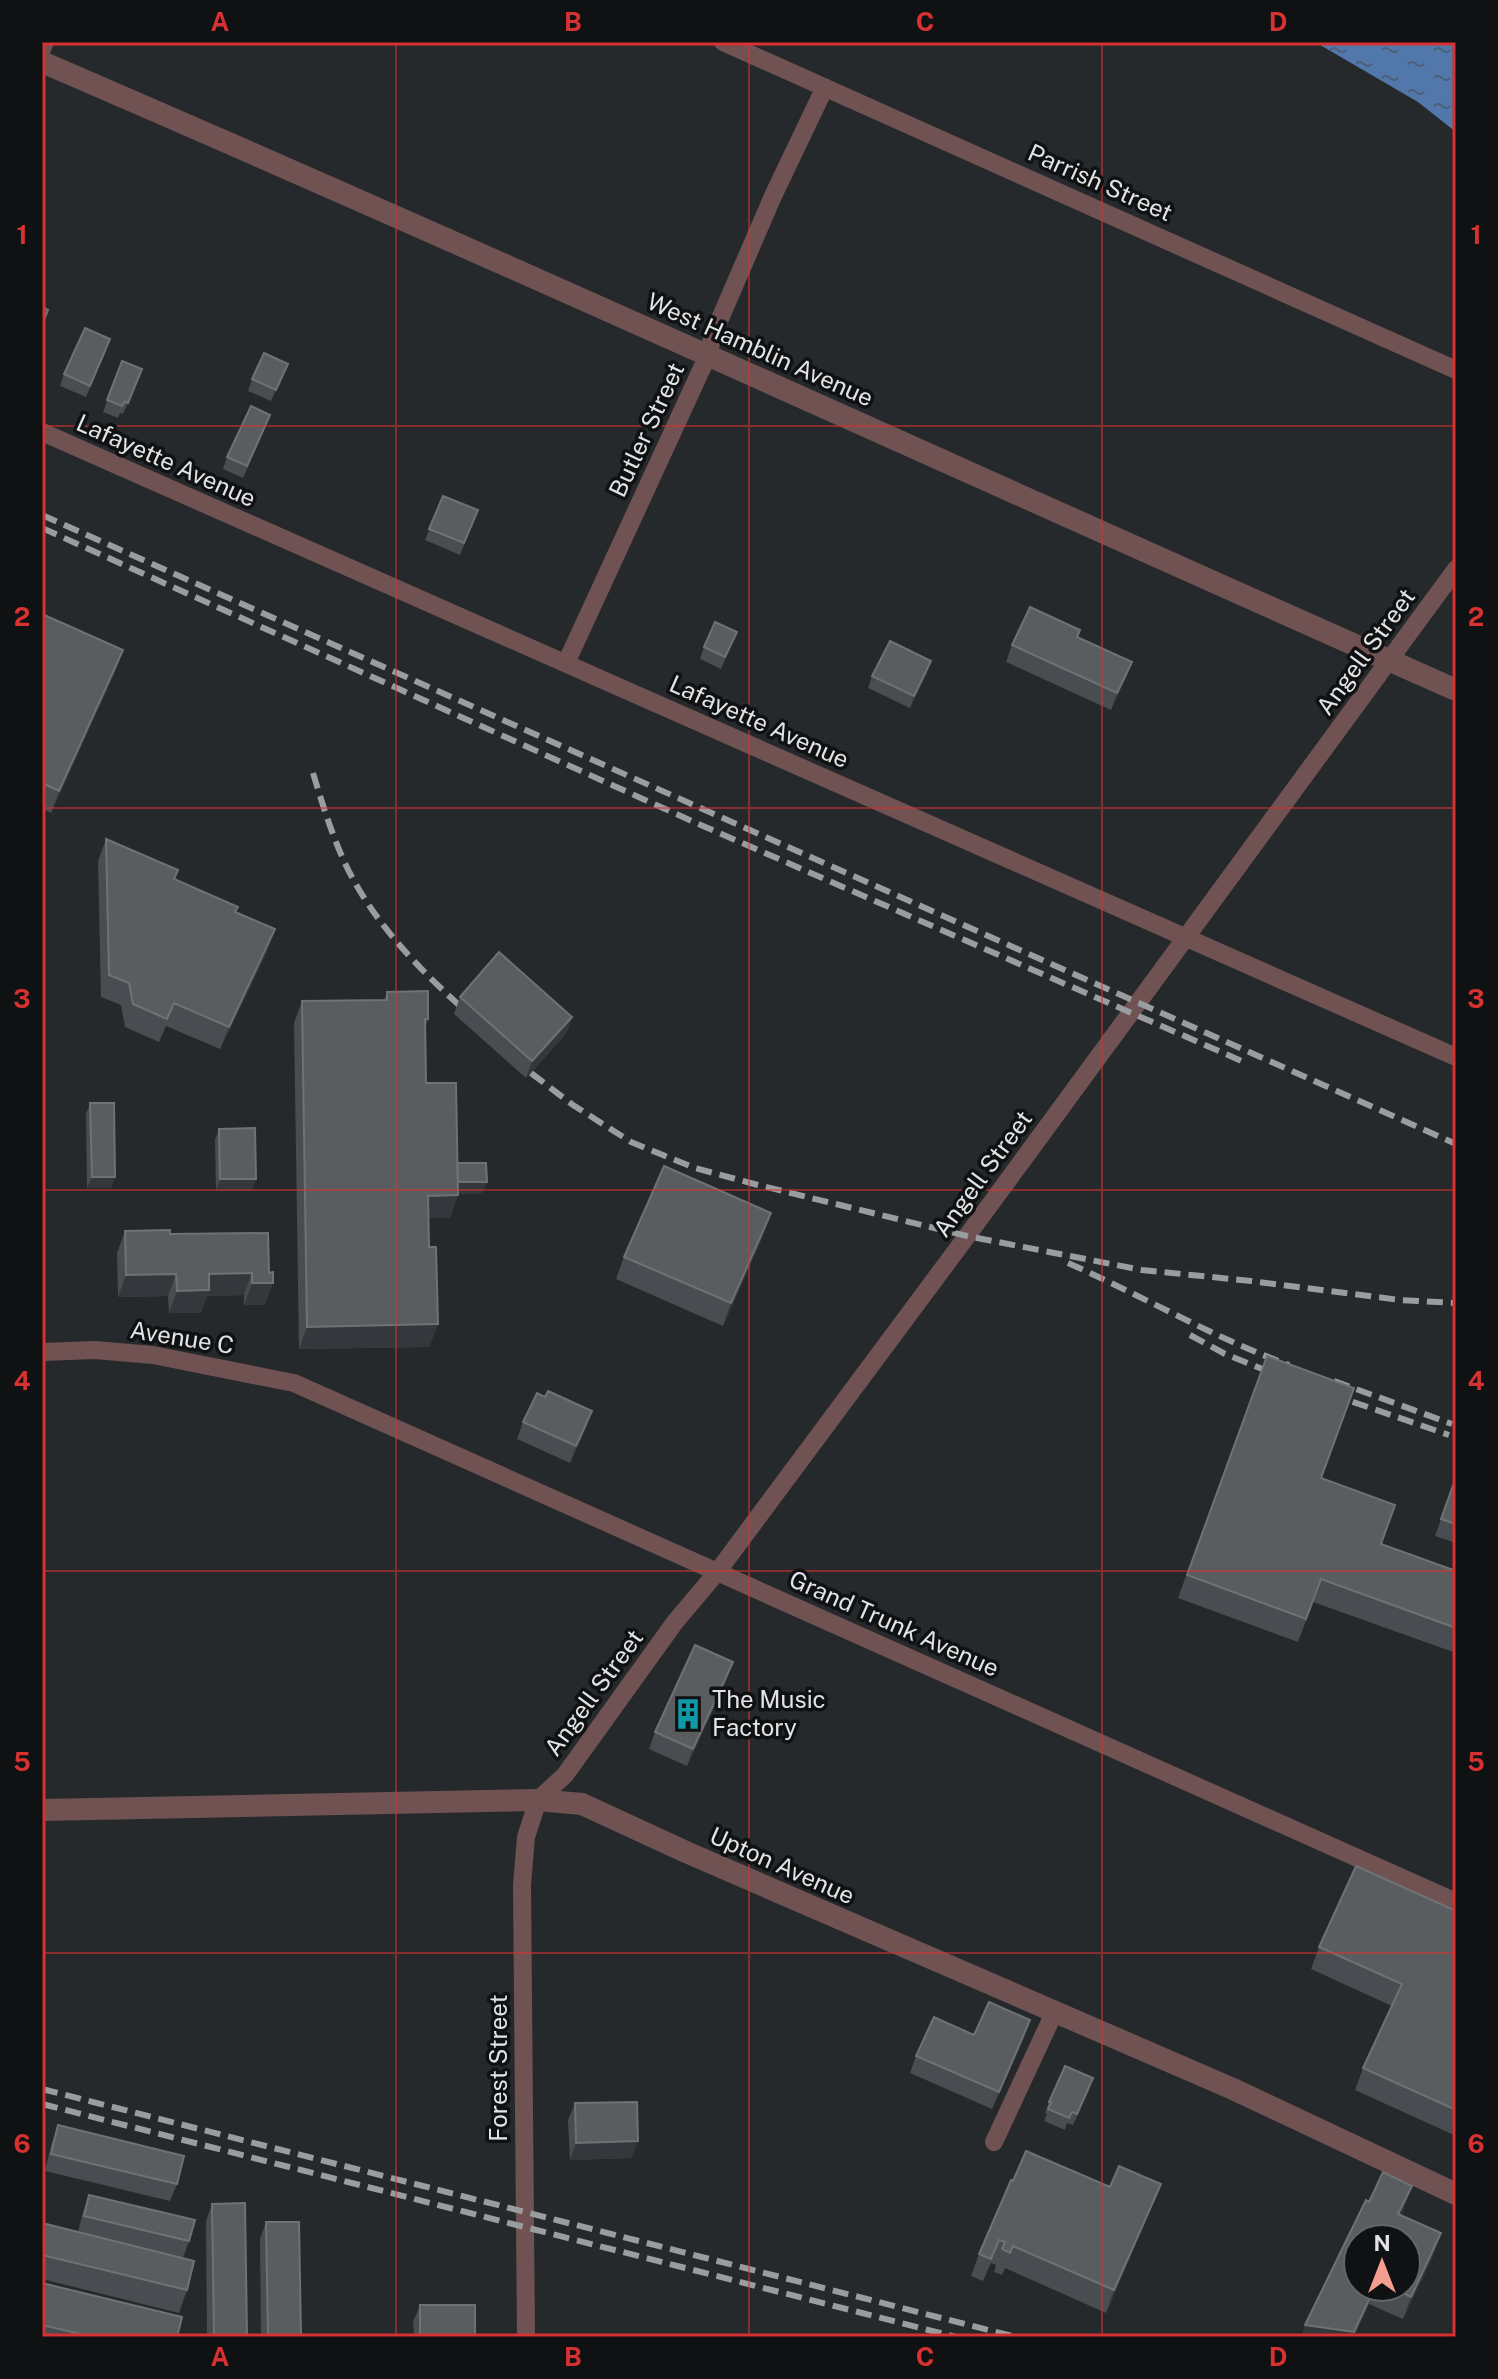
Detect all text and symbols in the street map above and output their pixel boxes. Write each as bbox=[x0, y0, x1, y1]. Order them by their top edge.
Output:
text: A bbox=[211, 6, 230, 37]
text: B bbox=[564, 6, 582, 37]
text: C bbox=[916, 6, 934, 37]
text: D bbox=[1269, 6, 1287, 37]
street label: Parrish Street bbox=[1024, 138, 1177, 226]
text: 1 bbox=[16, 219, 28, 250]
text: 1 bbox=[1470, 219, 1482, 250]
street label: West Hamblin Avenue bbox=[643, 287, 878, 412]
street label: Butler Street bbox=[603, 358, 689, 501]
street label: Lafayette Avenue bbox=[72, 408, 260, 512]
street label: Angell Street bbox=[1310, 583, 1420, 720]
text: 2 bbox=[14, 601, 30, 632]
text: 2 bbox=[1468, 601, 1484, 632]
street label: Lafayette Avenue bbox=[665, 669, 853, 773]
text: 3 bbox=[13, 983, 31, 1014]
text: 3 bbox=[1467, 983, 1485, 1014]
street label: Angell Street bbox=[927, 1105, 1037, 1242]
street label: Avenue C bbox=[128, 1315, 236, 1359]
text: 4 bbox=[13, 1365, 31, 1396]
text: 4 bbox=[1467, 1365, 1485, 1396]
street label: Grand Trunk Avenue bbox=[785, 1564, 1003, 1682]
street label: Angell Street bbox=[538, 1624, 648, 1761]
place label: The Music Factory bbox=[712, 1685, 826, 1741]
building icon: The Music Factory bbox=[671, 1697, 705, 1731]
text: 5 bbox=[13, 1746, 31, 1777]
text: 5 bbox=[1467, 1746, 1485, 1777]
street label: Upton Avenue bbox=[706, 1821, 859, 1909]
street label: Forest Street bbox=[484, 1994, 512, 2142]
text: 6 bbox=[13, 2128, 31, 2159]
text: 6 bbox=[1467, 2128, 1485, 2159]
north arrow bbox=[1342, 2223, 1422, 2303]
text: N bbox=[1373, 2230, 1391, 2256]
text: A bbox=[211, 2341, 230, 2372]
text: B bbox=[564, 2341, 582, 2372]
text: C bbox=[916, 2341, 934, 2372]
text: D bbox=[1269, 2341, 1287, 2372]

